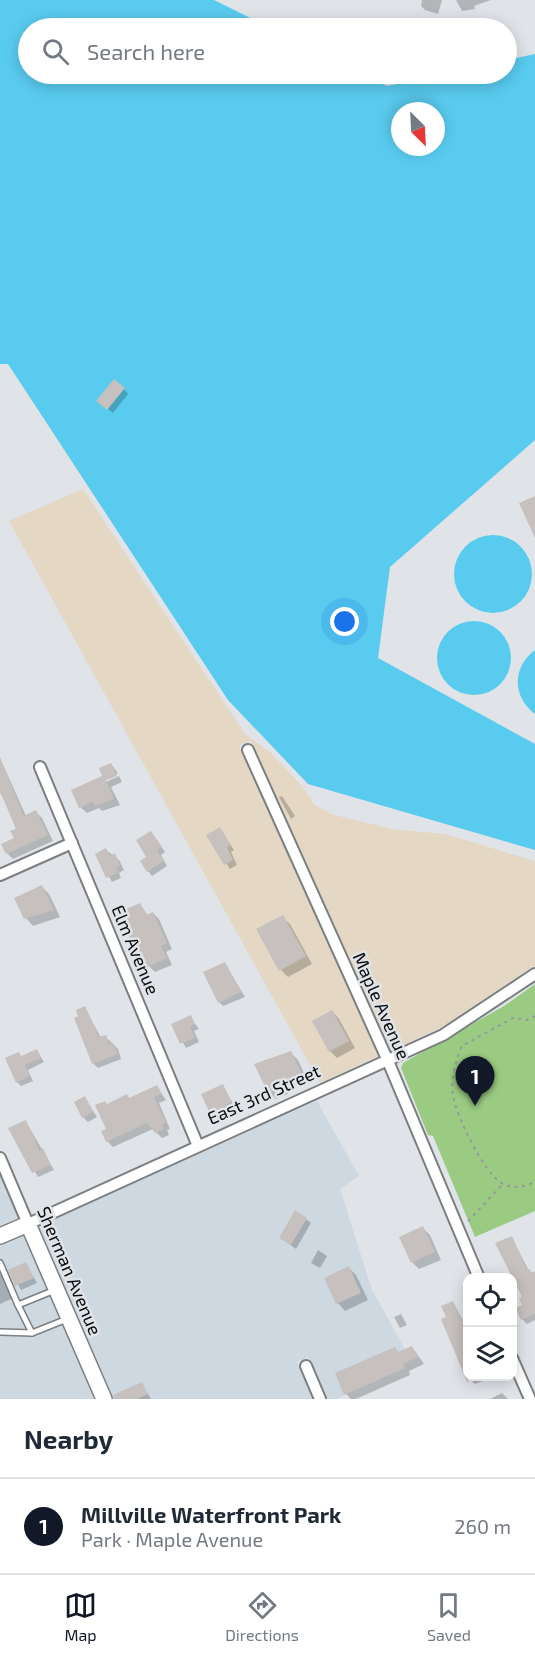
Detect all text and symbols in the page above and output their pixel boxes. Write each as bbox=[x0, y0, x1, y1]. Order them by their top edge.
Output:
search box bbox=[18, 18, 517, 84]
icon: search bbox=[39, 35, 72, 68]
text: Search here bbox=[87, 38, 205, 64]
north arrow bbox=[391, 102, 445, 156]
your location bbox=[330, 607, 359, 636]
street label: Elm Avenue bbox=[107, 902, 165, 998]
street label: Maple Avenue bbox=[348, 949, 415, 1063]
pin: 1 bbox=[456, 1056, 494, 1106]
street label: East 3rd Street bbox=[204, 1059, 324, 1129]
street label: Sherman Avenue bbox=[33, 1203, 107, 1338]
map controls bbox=[463, 1273, 517, 1381]
button: locate bbox=[463, 1273, 517, 1327]
button: layers bbox=[463, 1327, 517, 1381]
text: Nearby bbox=[24, 1423, 113, 1454]
text: Millville Waterfront Park bbox=[81, 1501, 341, 1527]
text: 1 bbox=[39, 1514, 48, 1538]
text: 260 m bbox=[454, 1514, 511, 1538]
text: Park · Maple Avenue bbox=[81, 1527, 263, 1551]
tab: Map bbox=[64, 1589, 97, 1644]
tab: Directions bbox=[225, 1589, 299, 1644]
tab: Saved bbox=[427, 1589, 471, 1644]

